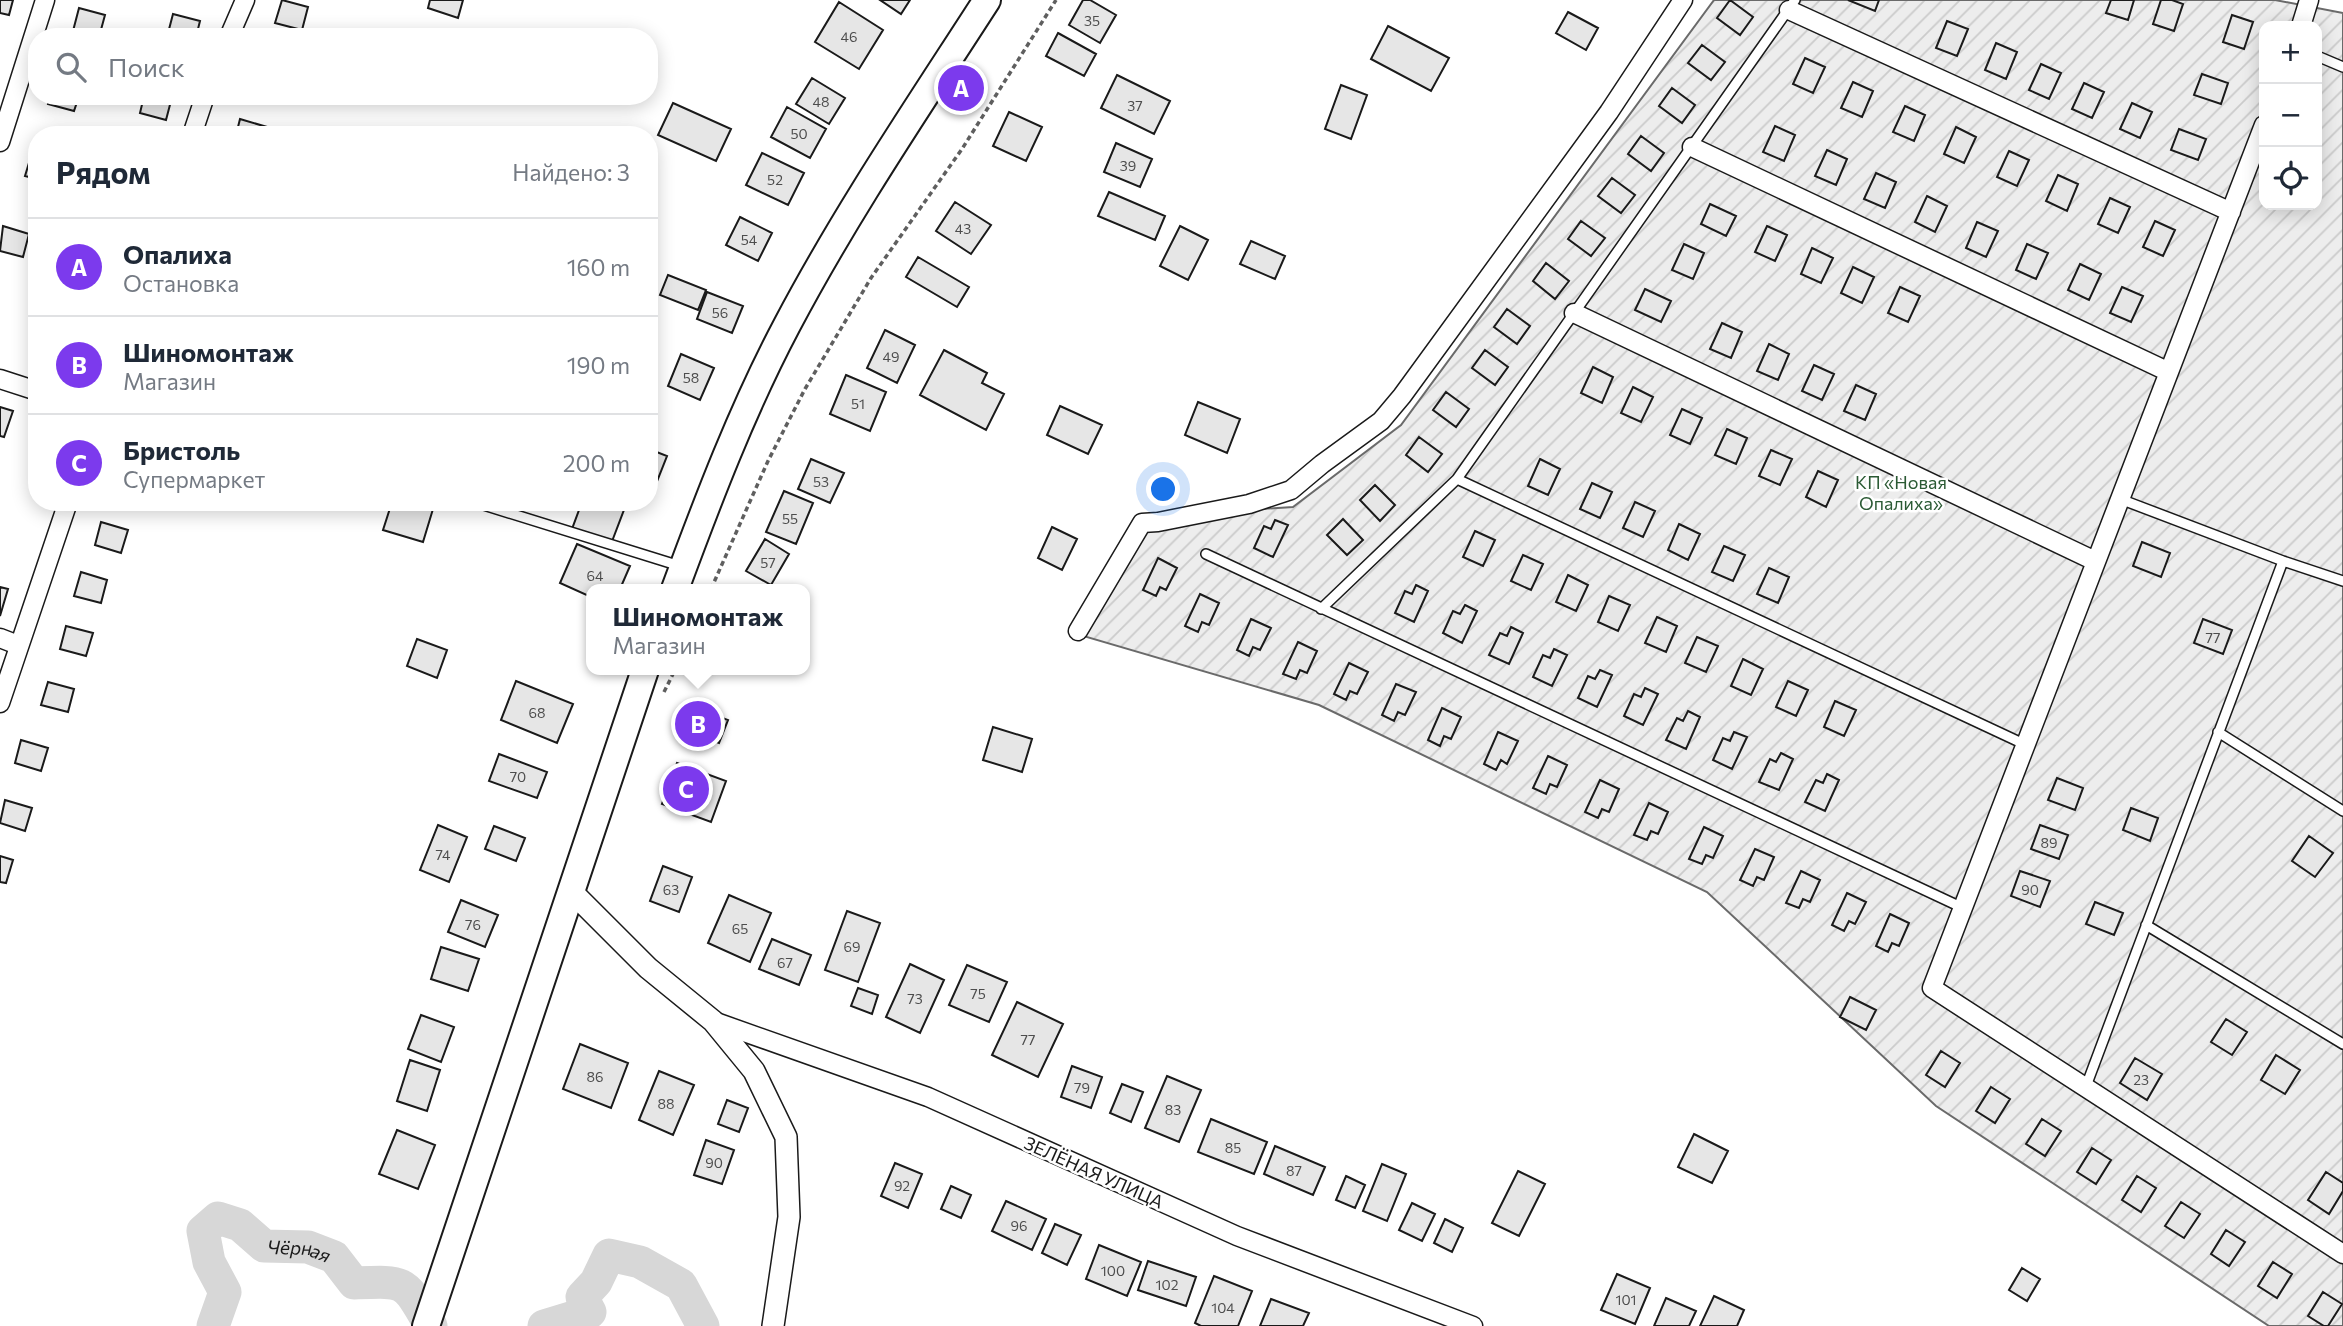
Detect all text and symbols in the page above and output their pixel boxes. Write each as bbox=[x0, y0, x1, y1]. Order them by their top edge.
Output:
house number: 35 bbox=[1084, 12, 1100, 29]
map controls bbox=[2259, 21, 2322, 210]
button: + bbox=[2259, 21, 2322, 84]
search box bbox=[28, 28, 658, 105]
house number: 46 bbox=[841, 28, 857, 45]
icon: search bbox=[52, 48, 90, 86]
text: Поиск bbox=[108, 51, 185, 82]
pin: A bbox=[938, 62, 984, 114]
button: − bbox=[2259, 84, 2322, 147]
house number: 48 bbox=[813, 93, 829, 110]
house number: 37 bbox=[1127, 97, 1143, 114]
house number: 50 bbox=[790, 125, 808, 142]
button: locate bbox=[2259, 147, 2322, 210]
text: Рядом bbox=[56, 153, 150, 190]
house number: 39 bbox=[1120, 157, 1136, 174]
text: Найдено: 3 bbox=[512, 158, 630, 186]
house number: 52 bbox=[767, 171, 783, 188]
house number: 43 bbox=[955, 220, 971, 237]
house number: 54 bbox=[741, 231, 758, 248]
text: Опалиха bbox=[123, 238, 232, 269]
text: A bbox=[71, 253, 87, 281]
text: 160 m bbox=[567, 253, 630, 281]
text: Остановка bbox=[123, 269, 239, 297]
house number: 56 bbox=[712, 304, 728, 321]
text: Шиномонтаж bbox=[123, 336, 294, 367]
house number: 49 bbox=[883, 348, 899, 365]
text: B bbox=[71, 351, 87, 379]
text: 190 m bbox=[567, 351, 630, 379]
text: Магазин bbox=[123, 367, 216, 395]
house number: 58 bbox=[683, 369, 699, 386]
house number: 51 bbox=[851, 395, 865, 412]
text: Бристоль bbox=[123, 434, 240, 465]
text: C bbox=[71, 449, 87, 477]
text: 200 m bbox=[563, 449, 630, 477]
text: Супермаркет bbox=[123, 465, 265, 493]
park label: КП «Новая Опалиха» bbox=[1855, 471, 1947, 514]
your location bbox=[1146, 472, 1180, 506]
house number: 53 bbox=[813, 473, 829, 490]
house number: 55 bbox=[782, 510, 798, 527]
house number: 57 bbox=[760, 554, 776, 571]
house number: 64 bbox=[587, 567, 604, 584]
popup bbox=[586, 584, 810, 675]
text: Шиномонтаж bbox=[613, 600, 783, 631]
house number: 77 bbox=[2206, 629, 2220, 646]
text: Магазин bbox=[613, 631, 706, 659]
pin: B bbox=[675, 698, 721, 750]
house number: 68 bbox=[529, 704, 546, 721]
pin: C bbox=[663, 763, 709, 815]
house number: 70 bbox=[510, 768, 526, 785]
house number: 89 bbox=[2041, 834, 2058, 851]
house number: 74 bbox=[436, 846, 451, 863]
house number: 63 bbox=[663, 881, 679, 898]
house number: 90 bbox=[2021, 881, 2039, 898]
house number: 76 bbox=[465, 916, 481, 933]
house number: 65 bbox=[732, 920, 748, 937]
house number: 69 bbox=[844, 938, 860, 955]
house number: 67 bbox=[777, 954, 793, 971]
house number: 75 bbox=[970, 985, 986, 1002]
house number: 73 bbox=[907, 990, 923, 1007]
house number: 77 bbox=[1021, 1031, 1035, 1048]
house number: 86 bbox=[587, 1068, 604, 1085]
house number: 23 bbox=[2133, 1071, 2149, 1088]
house number: 79 bbox=[1074, 1079, 1090, 1096]
house number: 88 bbox=[658, 1095, 675, 1112]
house number: 83 bbox=[1165, 1101, 1181, 1118]
street label: ЗЕЛЁНАЯ УЛИЦА bbox=[1021, 1131, 1167, 1213]
house number: 85 bbox=[1225, 1139, 1241, 1156]
house number: 90 bbox=[705, 1154, 723, 1171]
house number: 87 bbox=[1286, 1162, 1302, 1179]
house number: 92 bbox=[894, 1177, 910, 1194]
house number: 96 bbox=[1011, 1217, 1028, 1234]
water label: Чёрная bbox=[267, 1235, 334, 1266]
house number: 100 bbox=[1101, 1262, 1125, 1279]
house number: 102 bbox=[1156, 1276, 1179, 1293]
house number: 101 bbox=[1615, 1291, 1637, 1308]
house number: 104 bbox=[1211, 1299, 1235, 1316]

